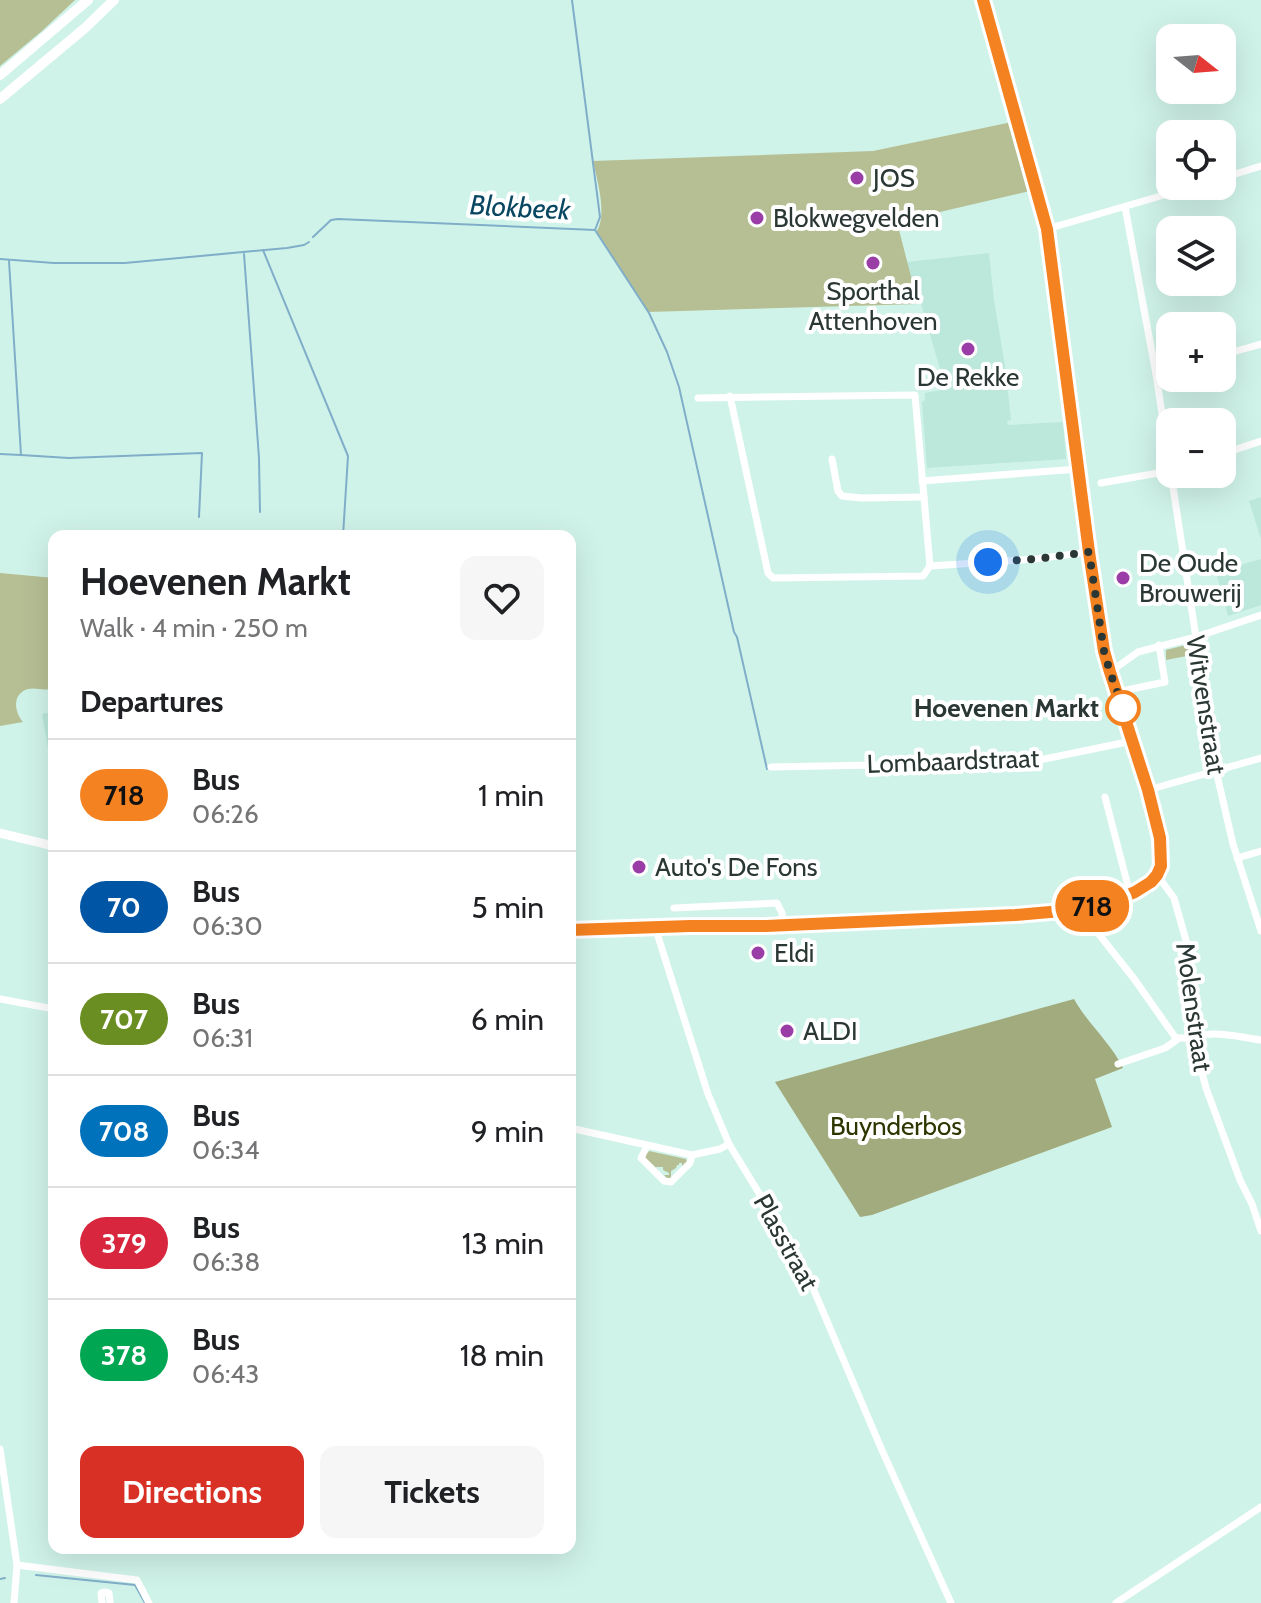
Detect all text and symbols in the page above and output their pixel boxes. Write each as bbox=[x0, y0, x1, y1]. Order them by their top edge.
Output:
north arrow bbox=[1156, 24, 1236, 104]
map controls bbox=[1156, 24, 1236, 488]
button: locate bbox=[1156, 120, 1236, 200]
place label: JOS bbox=[872, 162, 915, 194]
marker: JOS bbox=[848, 169, 866, 187]
water label: Blokbeek bbox=[469, 187, 572, 227]
place label: Blokwegvelden bbox=[773, 202, 939, 234]
marker: Blokwegvelden bbox=[748, 209, 766, 227]
button: layers bbox=[1156, 216, 1236, 296]
marker: Sporthal Attenhoven bbox=[864, 254, 882, 272]
place label: Sporthal Attenhoven bbox=[808, 275, 938, 337]
button: + bbox=[1156, 312, 1236, 392]
marker: De Rekke bbox=[959, 340, 977, 358]
place label: De Rekke bbox=[917, 361, 1019, 393]
button: − bbox=[1156, 408, 1236, 488]
your location bbox=[968, 542, 1008, 582]
place label: De Oude Brouwerij bbox=[1139, 547, 1241, 609]
button: heart bbox=[460, 556, 544, 640]
text: Hoevenen Markt bbox=[80, 558, 351, 605]
marker: De Oude Brouwerij bbox=[1114, 569, 1132, 587]
text: Walk · 4 min · 250 m bbox=[80, 612, 308, 644]
street label: Witvenstraat bbox=[1179, 633, 1233, 777]
text: Departures bbox=[80, 683, 224, 720]
marker: Hoevenen Markt bbox=[1106, 691, 1140, 725]
place label: Hoevenen Markt bbox=[914, 692, 1099, 724]
street label: Lombaardstraat bbox=[866, 742, 1040, 780]
text: Bus bbox=[192, 761, 240, 798]
text: 1 min bbox=[478, 777, 544, 814]
text: 718 bbox=[103, 778, 145, 812]
text: 06:26 bbox=[192, 798, 259, 830]
place label: Auto's De Fons bbox=[655, 851, 818, 883]
marker: Auto's De Fons bbox=[630, 858, 648, 876]
text: Bus bbox=[192, 873, 240, 910]
line badge: 718 bbox=[1046, 880, 1138, 932]
text: 5 min bbox=[472, 889, 544, 926]
text: 718 bbox=[1071, 889, 1113, 923]
text: 70 bbox=[107, 890, 141, 924]
text: 06:30 bbox=[192, 910, 263, 942]
place label: Eldi bbox=[774, 937, 814, 969]
street label: Molenstraat bbox=[1169, 940, 1219, 1074]
marker: Eldi bbox=[749, 944, 767, 962]
text: Bus bbox=[192, 985, 240, 1022]
text: 6 min bbox=[471, 1001, 544, 1038]
text: 707 bbox=[100, 1002, 148, 1036]
place label: ALDI bbox=[803, 1015, 858, 1047]
text: 06:31 bbox=[192, 1022, 253, 1054]
marker: ALDI bbox=[778, 1022, 796, 1040]
text: Bus bbox=[192, 1097, 240, 1134]
park label: Buynderbos bbox=[830, 1110, 962, 1142]
text: 9 min bbox=[471, 1113, 544, 1150]
text: 708 bbox=[99, 1114, 149, 1148]
text: 06:34 bbox=[192, 1134, 259, 1166]
street label: Plasstraat bbox=[747, 1188, 826, 1296]
text: Bus bbox=[192, 1209, 240, 1246]
text: 13 min bbox=[462, 1225, 544, 1262]
text: 379 bbox=[101, 1226, 147, 1260]
text: 06:38 bbox=[192, 1246, 260, 1278]
text: Bus bbox=[192, 1321, 240, 1358]
text: 18 min bbox=[460, 1337, 544, 1374]
text: 378 bbox=[101, 1338, 147, 1372]
text: 06:43 bbox=[192, 1358, 259, 1390]
button: Directions bbox=[80, 1446, 304, 1538]
button: Tickets bbox=[320, 1446, 544, 1538]

